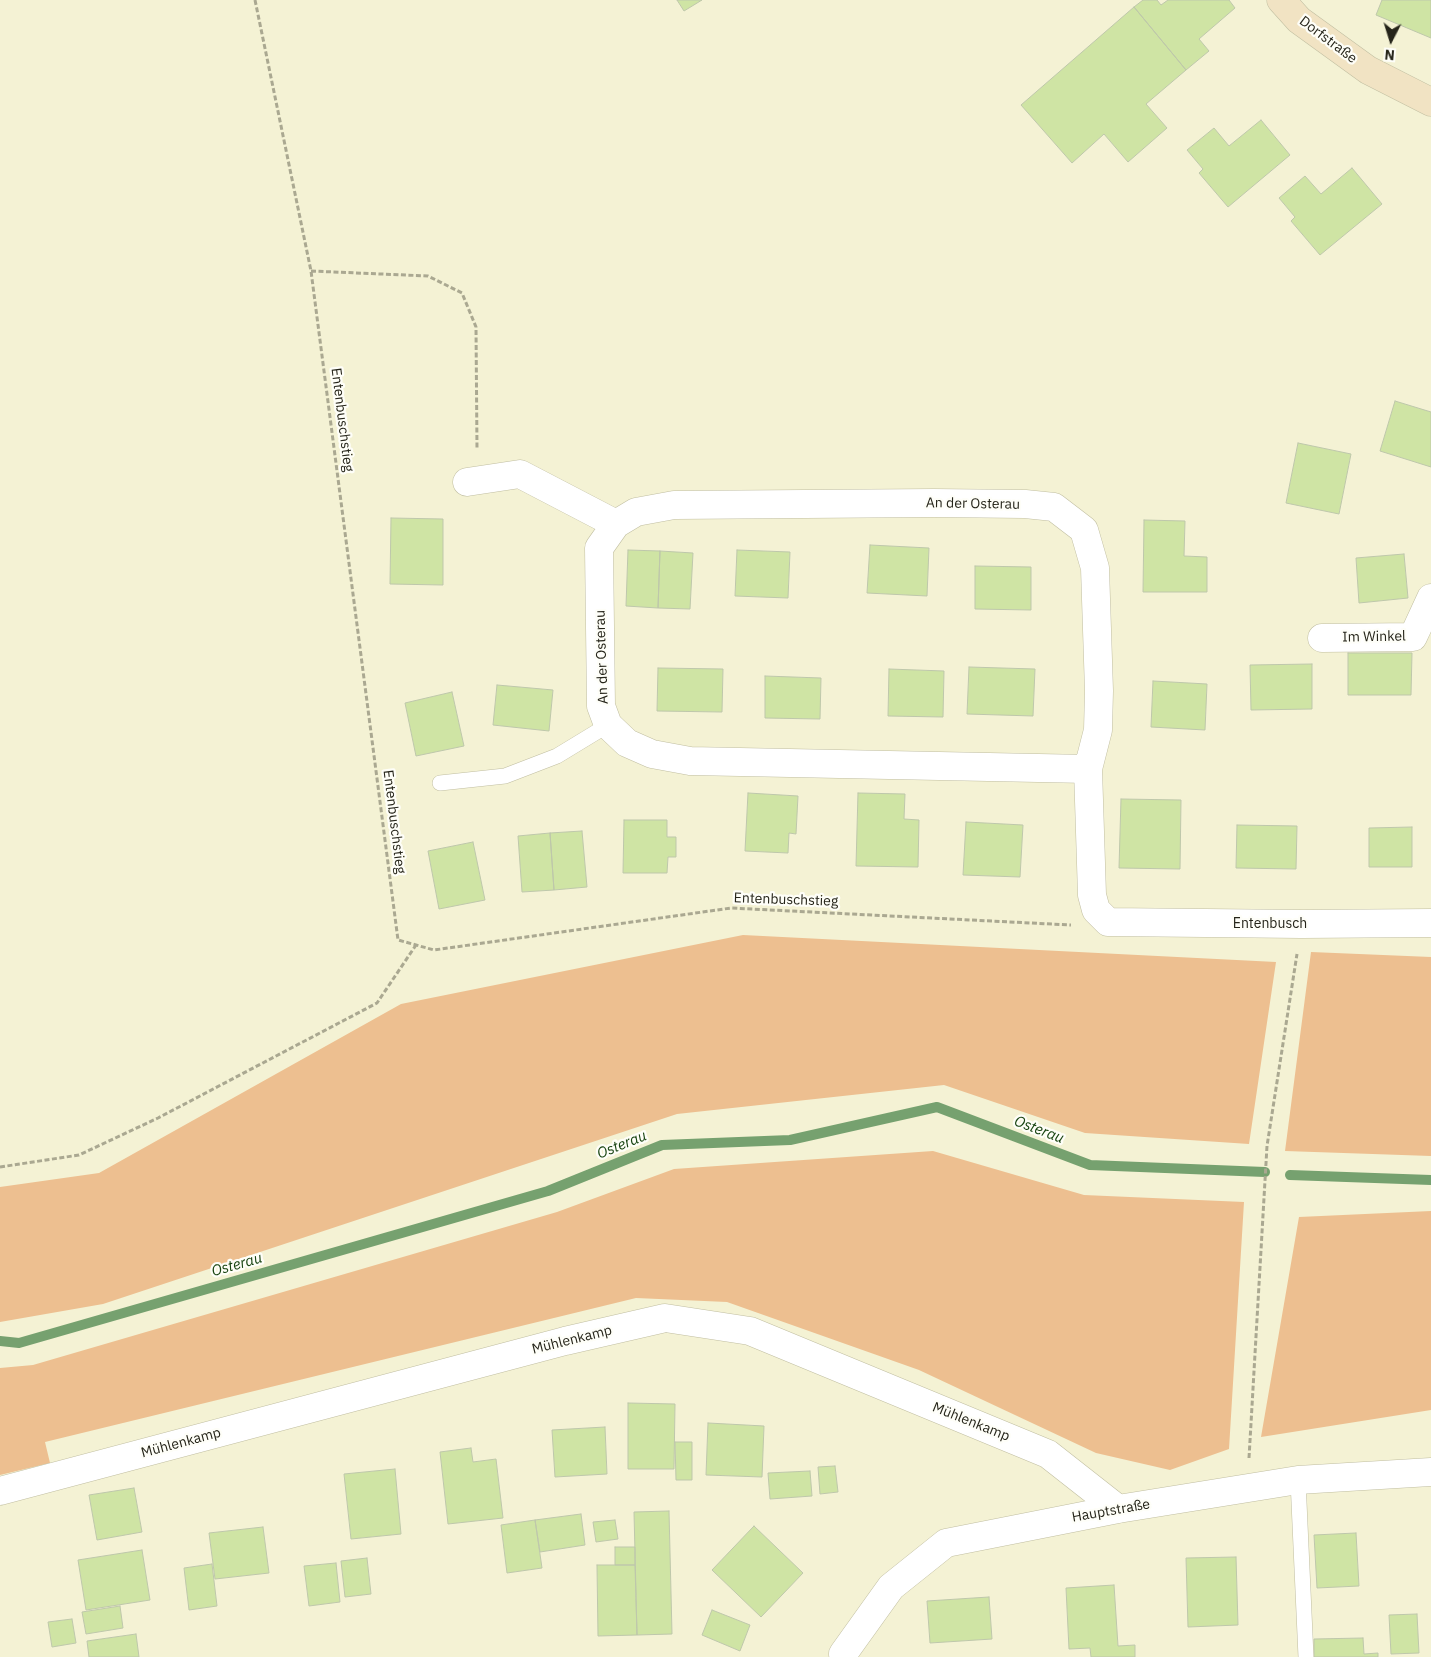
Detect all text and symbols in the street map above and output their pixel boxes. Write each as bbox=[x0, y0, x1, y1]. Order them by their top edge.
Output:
street label: Dorfstraße bbox=[1296, 13, 1360, 67]
north arrow bbox=[1366, 15, 1416, 65]
text: N bbox=[1384, 46, 1396, 64]
street label: Entenbuschstieg bbox=[327, 367, 357, 473]
street label: An der Osterau bbox=[926, 495, 1020, 513]
street label: An der Osterau bbox=[592, 610, 612, 704]
street label: Im Winkel bbox=[1342, 628, 1406, 646]
street label: Entenbuschstieg bbox=[379, 769, 409, 875]
street label: Entenbuschstieg bbox=[733, 890, 839, 910]
street label: Entenbusch bbox=[1233, 916, 1307, 932]
water label: Osterau bbox=[1012, 1112, 1066, 1148]
water label: Osterau bbox=[595, 1127, 649, 1163]
water label: Osterau bbox=[210, 1249, 264, 1281]
street label: Mühlenkamp bbox=[530, 1322, 614, 1358]
street label: Mühlenkamp bbox=[930, 1399, 1012, 1445]
street label: Mühlenkamp bbox=[139, 1424, 223, 1462]
street label: Hauptstraße bbox=[1071, 1496, 1151, 1526]

